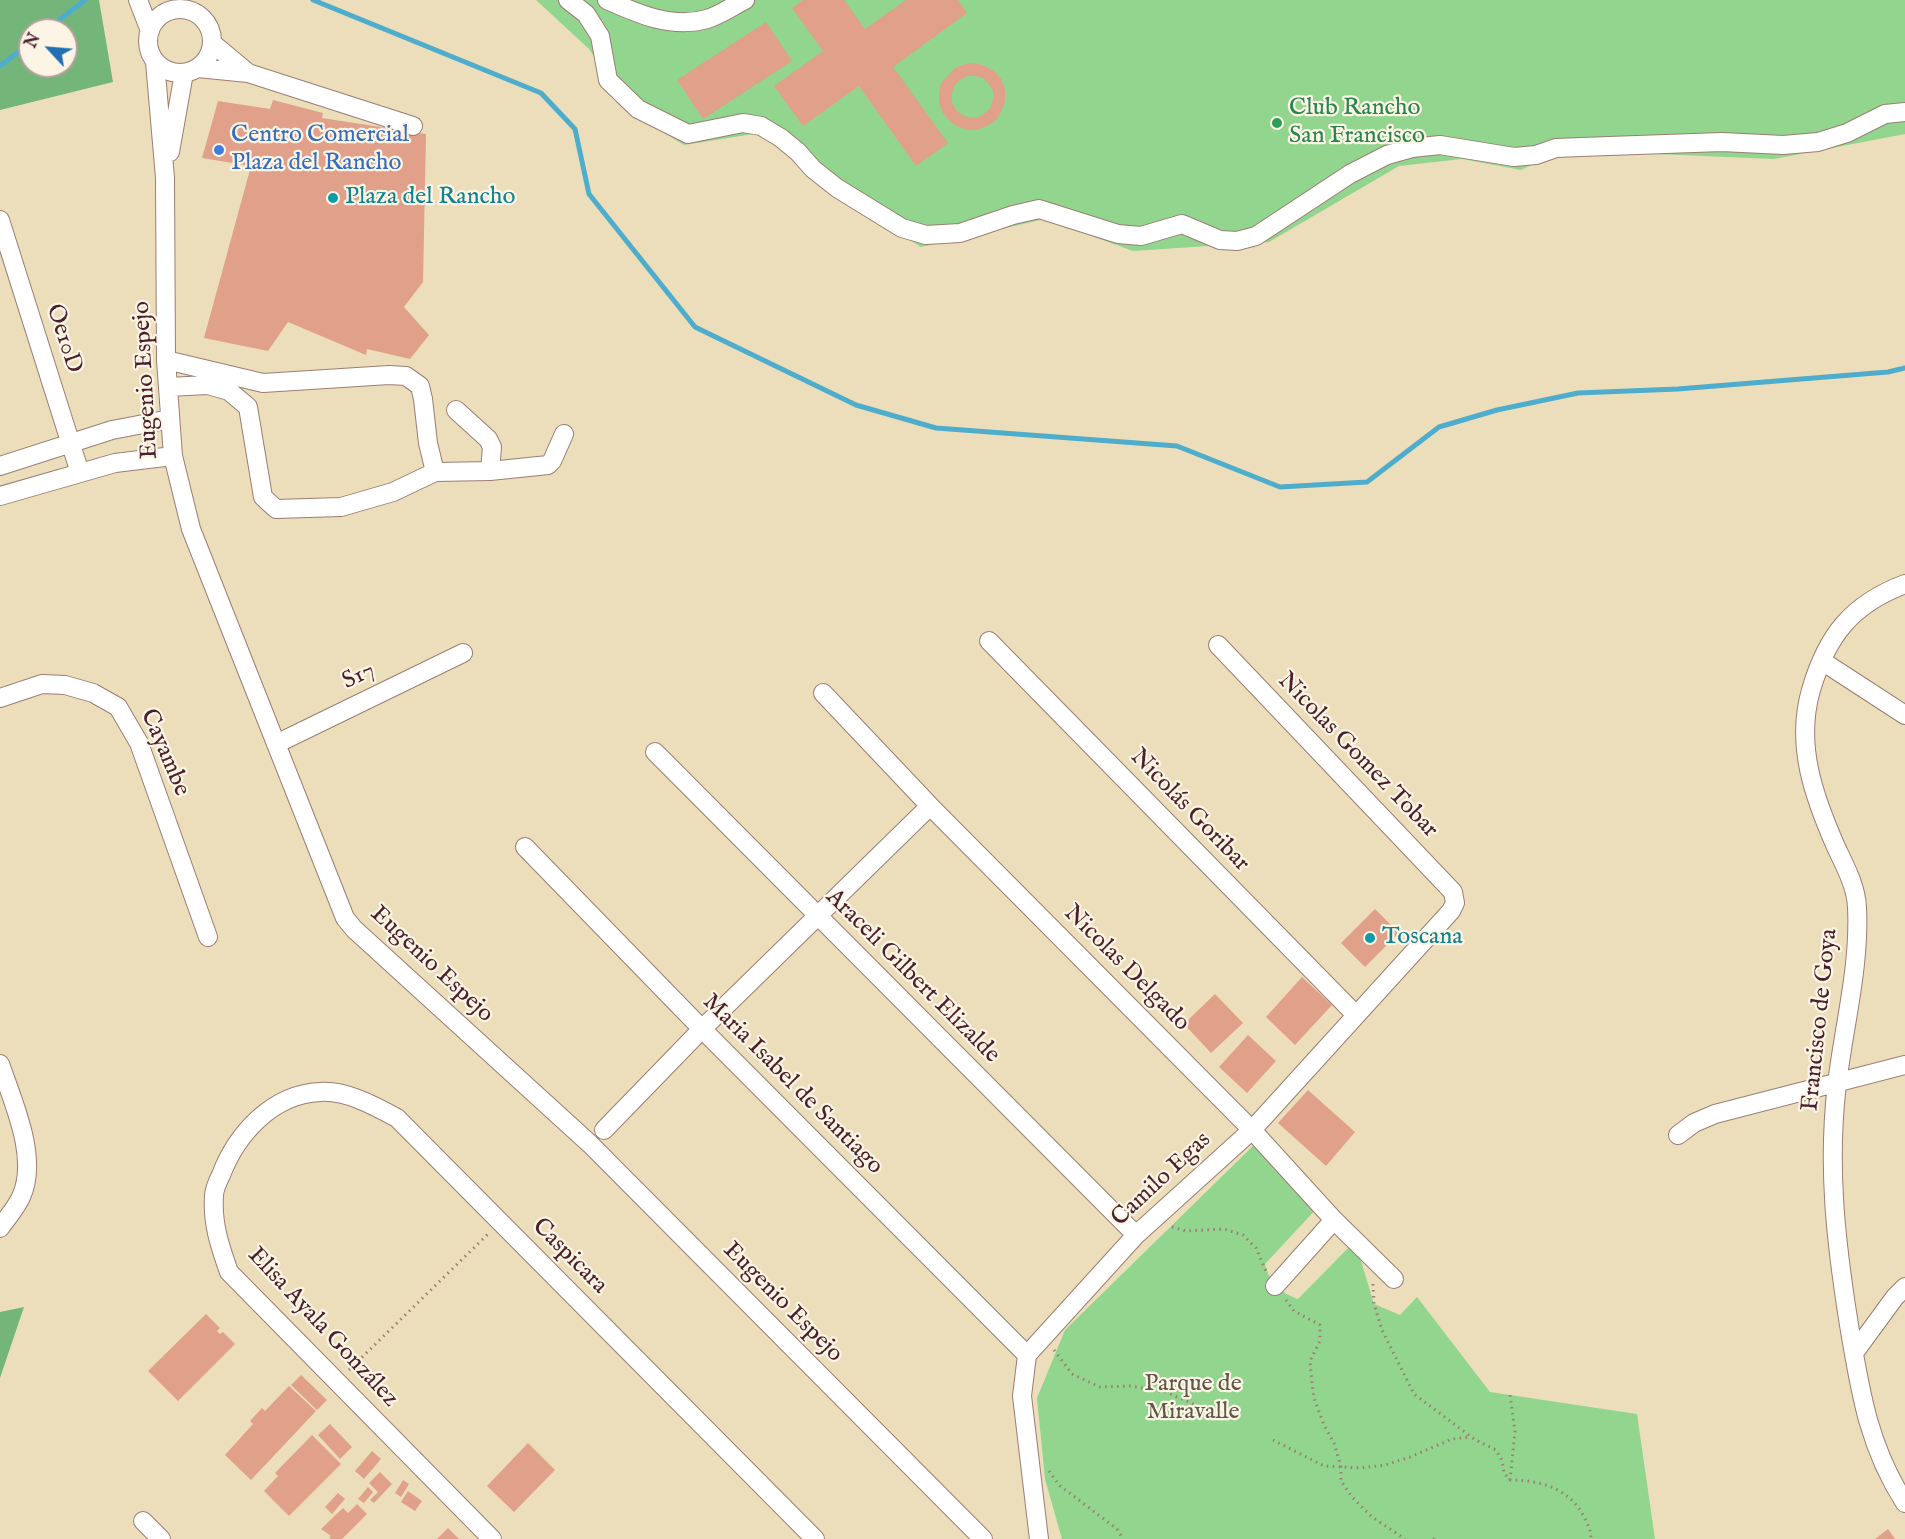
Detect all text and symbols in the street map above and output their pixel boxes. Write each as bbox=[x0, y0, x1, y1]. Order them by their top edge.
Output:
north arrow bbox=[18, 18, 78, 78]
text: N bbox=[22, 30, 46, 52]
place label: Club Rancho San Francisco bbox=[1289, 95, 1425, 151]
marker: Club Rancho San Francisco bbox=[1270, 116, 1284, 130]
place label: Centro Comercial Plaza del Rancho bbox=[231, 122, 409, 178]
marker: Centro Comercial Plaza del Rancho bbox=[212, 143, 226, 157]
place label: Plaza del Rancho bbox=[345, 184, 515, 212]
marker: Plaza del Rancho bbox=[326, 191, 340, 205]
street label: Eugenio Espejo bbox=[128, 300, 166, 460]
street label: Oe10D bbox=[38, 301, 88, 377]
street label: S17 bbox=[338, 657, 380, 697]
street label: Nicolas Gomez Tobar bbox=[1271, 667, 1443, 845]
street label: Cayambe bbox=[133, 705, 195, 801]
street label: Nicolás Goribar bbox=[1123, 744, 1255, 878]
street label: Araceli Gilbert Elizalde bbox=[819, 884, 1005, 1070]
street label: Nicolas Delgado bbox=[1057, 900, 1195, 1038]
street label: Eugenio Espejo bbox=[363, 901, 499, 1029]
place label: Toscana bbox=[1382, 924, 1463, 952]
street label: Francisco de Goya bbox=[1797, 927, 1845, 1113]
marker: Toscana bbox=[1363, 931, 1377, 945]
street label: Maria Isabel de Santiago bbox=[696, 989, 888, 1181]
street label: Camilo Egas bbox=[1106, 1127, 1218, 1233]
street label: Caspicara bbox=[525, 1213, 613, 1301]
street label: Eugenio Espejo bbox=[716, 1237, 848, 1369]
street label: Elisa Ayala González bbox=[240, 1242, 404, 1414]
park label: Parque de Miravalle bbox=[1144, 1371, 1242, 1427]

